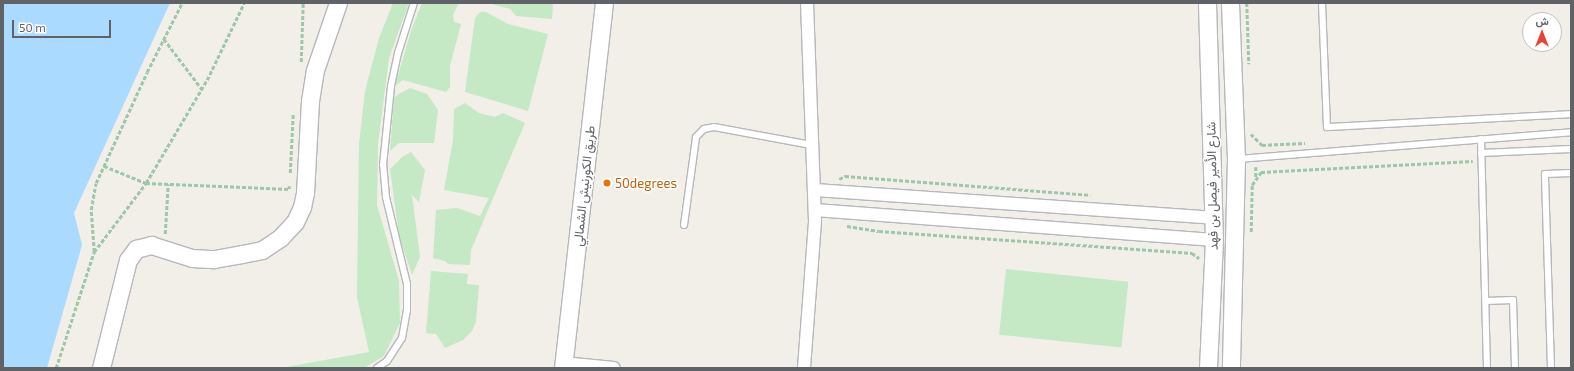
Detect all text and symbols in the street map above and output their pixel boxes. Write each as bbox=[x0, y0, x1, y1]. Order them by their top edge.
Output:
scale bar bbox=[14, 12, 113, 38]
north arrow bbox=[1522, 12, 1562, 52]
text: ش bbox=[1535, 14, 1549, 27]
text: 50 m bbox=[19, 20, 46, 34]
street label: شارع الأمير فيصل بن فهد bbox=[1203, 122, 1221, 250]
street label: طريق الكورنيش الشمالي bbox=[570, 125, 598, 247]
place label: 50degrees bbox=[615, 175, 677, 191]
marker: 50degrees bbox=[602, 178, 612, 188]

